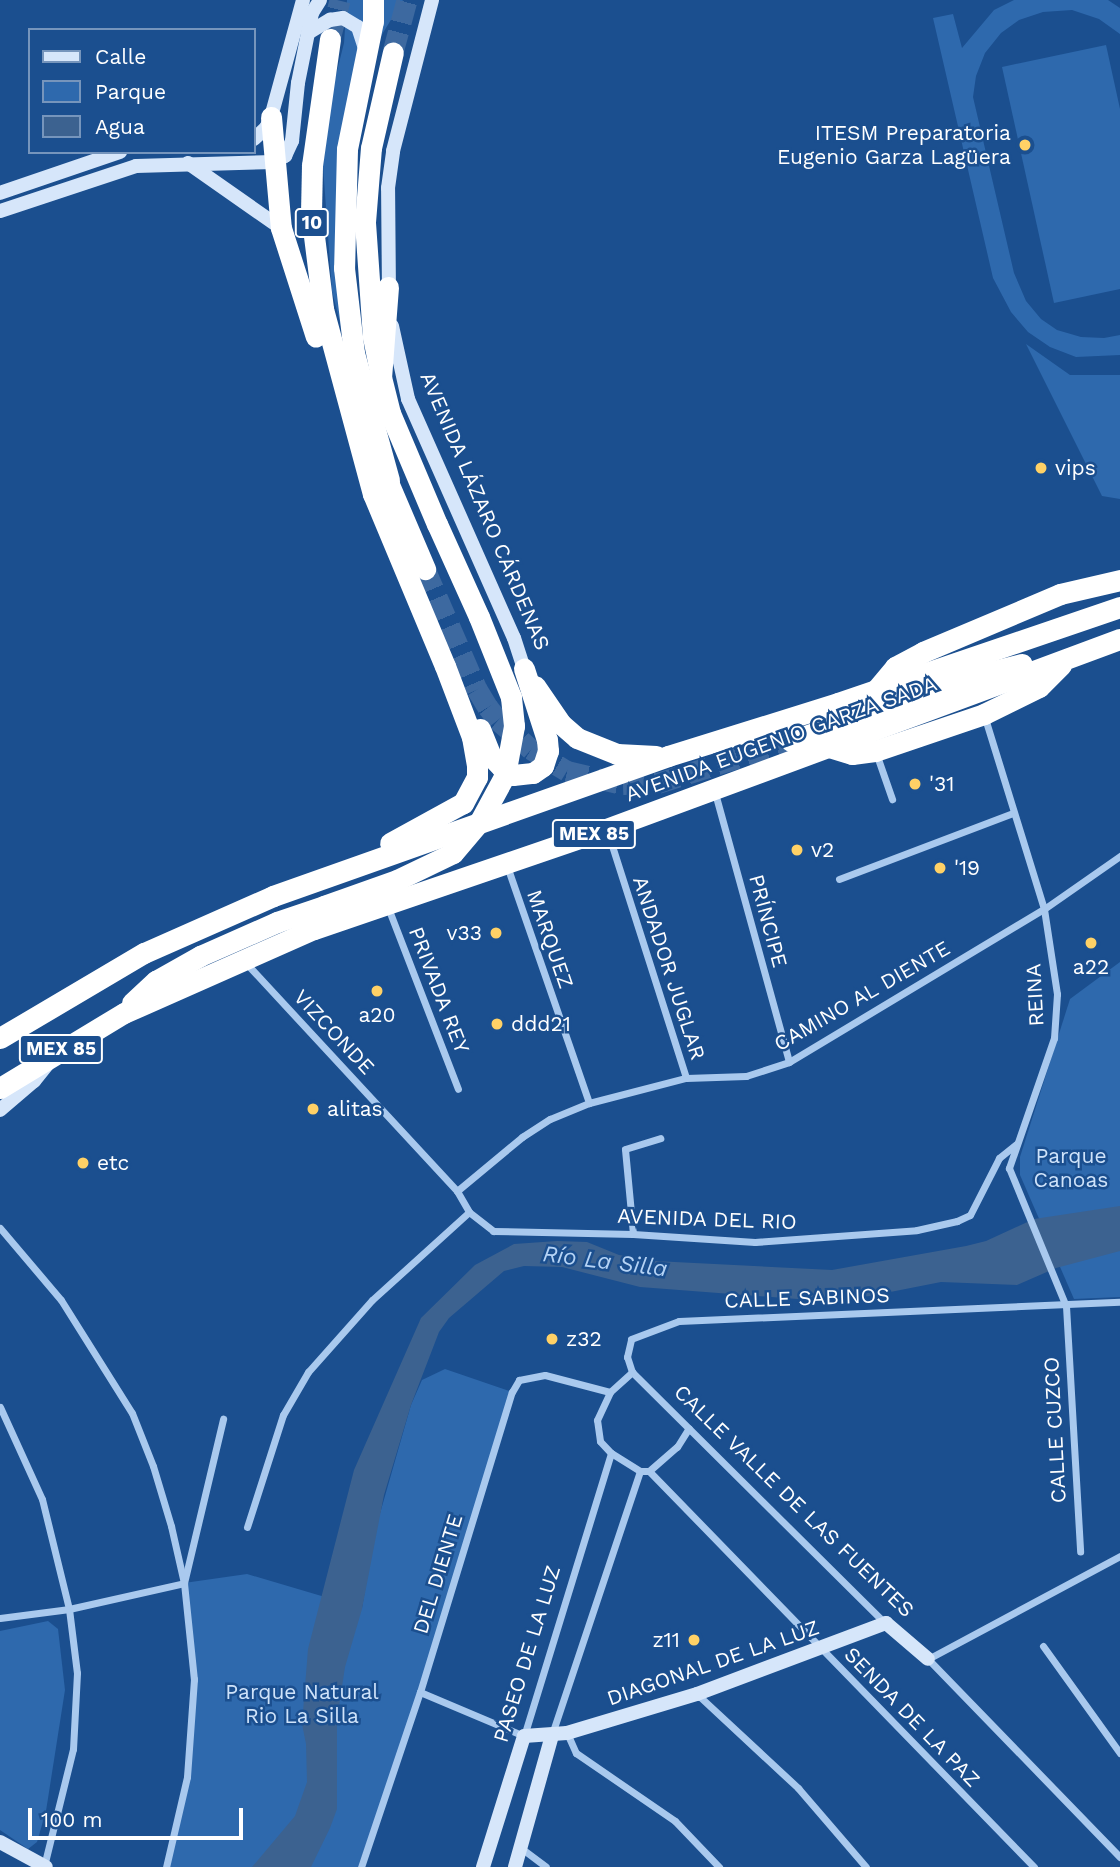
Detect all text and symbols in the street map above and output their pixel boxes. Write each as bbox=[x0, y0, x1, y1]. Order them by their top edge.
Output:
legend bbox=[28, 28, 256, 154]
text: Calle bbox=[95, 44, 146, 69]
text: Parque bbox=[95, 79, 166, 104]
text: Agua bbox=[95, 114, 145, 139]
place label: ITESM Preparatoria Eugenio Garza Lagüera bbox=[777, 120, 1011, 170]
marker: ITESM Preparatoria Eugenio Garza Lagüera bbox=[1017, 137, 1033, 153]
road number: 10 bbox=[294, 208, 330, 238]
street label: AVENIDA LÁZARO CÁRDENAS bbox=[415, 368, 555, 654]
place label: vips bbox=[1055, 455, 1096, 481]
marker: vips bbox=[1033, 460, 1049, 476]
street label: AVENIDA EUGENIO GARZA SADA bbox=[621, 671, 941, 807]
place label: '31 bbox=[929, 771, 954, 797]
marker: '31 bbox=[907, 776, 923, 792]
road number: MEX 85 bbox=[550, 818, 638, 849]
place label: v2 bbox=[811, 837, 834, 863]
marker: v2 bbox=[789, 842, 805, 858]
place label: '19 bbox=[954, 855, 980, 881]
marker: '19 bbox=[932, 860, 948, 876]
street label: PRÍNCIPE bbox=[744, 872, 792, 970]
street label: ANDADOR JUGLAR bbox=[627, 873, 711, 1063]
street label: MARQUEZ bbox=[521, 886, 579, 992]
place label: v33 bbox=[447, 920, 482, 946]
street label: PRIVADA REY bbox=[403, 923, 475, 1057]
marker: v33 bbox=[488, 925, 504, 941]
street label: CAMINO AL DIENTE bbox=[769, 935, 955, 1057]
marker: a22 bbox=[1083, 935, 1099, 951]
place label: a22 bbox=[1073, 954, 1109, 980]
street label: REINA bbox=[1021, 963, 1049, 1027]
marker: a20 bbox=[369, 983, 385, 999]
street label: VIZCONDE bbox=[288, 984, 380, 1080]
place label: a20 bbox=[358, 1002, 396, 1028]
place label: ddd21 bbox=[511, 1011, 571, 1037]
marker: ddd21 bbox=[489, 1016, 505, 1032]
road number: MEX 85 bbox=[17, 1034, 105, 1064]
place label: alitas bbox=[327, 1096, 383, 1122]
marker: alitas bbox=[305, 1101, 321, 1117]
park label: Parque Canoas bbox=[1034, 1143, 1108, 1193]
place label: etc bbox=[97, 1150, 129, 1176]
marker: etc bbox=[75, 1155, 91, 1171]
street label: AVENIDA DEL RIO bbox=[616, 1203, 798, 1235]
water label: Río La Silla bbox=[541, 1241, 669, 1283]
street label: CALLE SABINOS bbox=[724, 1283, 890, 1313]
place label: z32 bbox=[566, 1326, 602, 1352]
marker: z32 bbox=[544, 1331, 560, 1347]
street label: CALLE CUZCO bbox=[1039, 1356, 1071, 1504]
street label: CALLE VALLE DE LAS FUENTES bbox=[669, 1379, 919, 1623]
street label: DEL DIENTE bbox=[408, 1511, 468, 1637]
street label: PASEO DE LA LUZ bbox=[488, 1562, 566, 1746]
street label: DIAGONAL DE LA LUZ bbox=[603, 1615, 823, 1711]
place label: z11 bbox=[652, 1627, 680, 1653]
marker: z11 bbox=[686, 1632, 702, 1648]
street label: SENDA DE LA PAZ bbox=[838, 1641, 986, 1793]
park label: Parque Natural Rio La Silla bbox=[225, 1679, 379, 1729]
scale bar bbox=[32, 1794, 247, 1838]
text: 100 m bbox=[41, 1807, 103, 1832]

